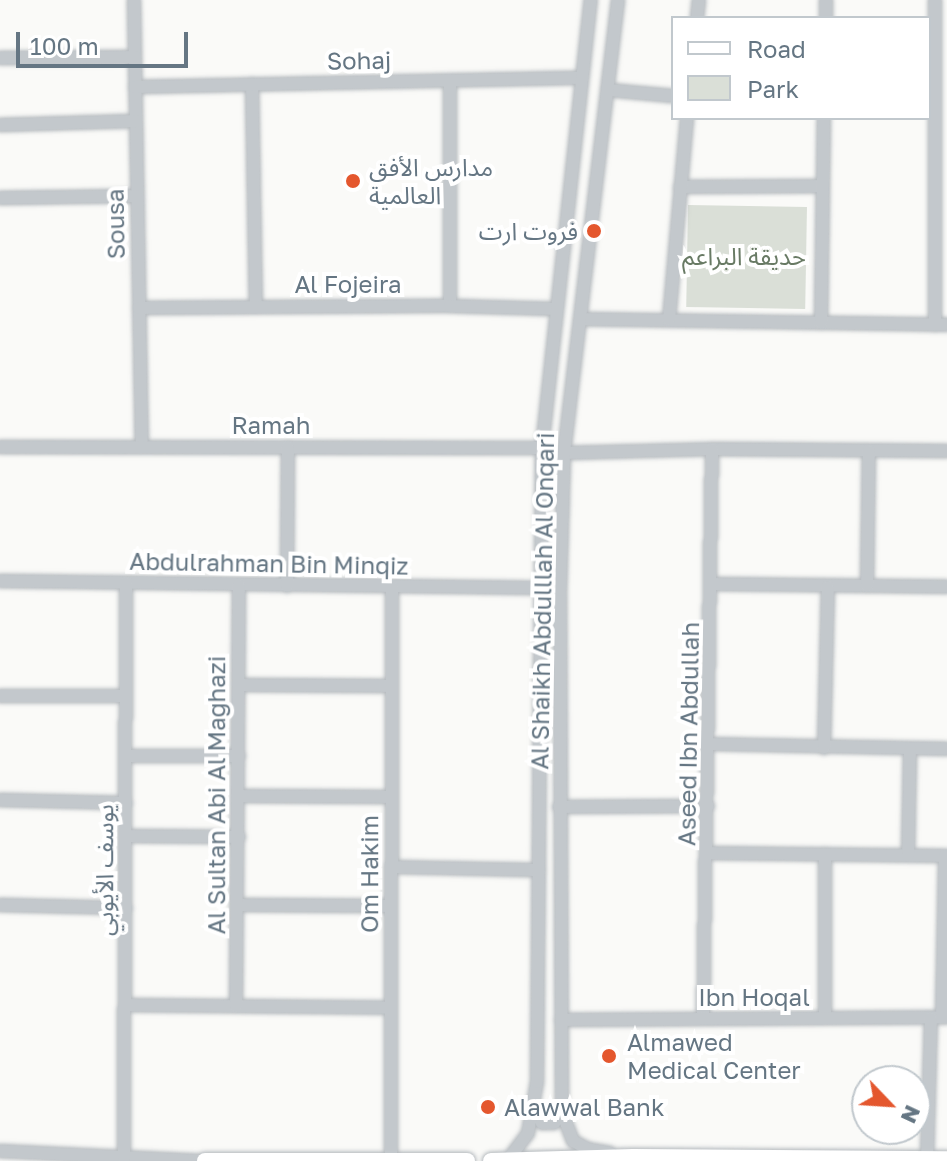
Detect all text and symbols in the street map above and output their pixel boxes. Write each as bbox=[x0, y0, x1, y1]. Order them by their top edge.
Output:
scale bar bbox=[20, 16, 192, 66]
legend bbox=[671, 16, 931, 120]
text: 100 m bbox=[30, 31, 99, 60]
text: Road bbox=[747, 34, 806, 63]
street label: Sohaj bbox=[326, 45, 392, 75]
text: Park bbox=[747, 74, 799, 103]
place label: مدارس الأفق العالمية bbox=[369, 153, 493, 209]
marker: مدارس الأفق العالمية bbox=[344, 172, 362, 190]
street label: Sousa bbox=[100, 188, 130, 260]
place label: فروت ارت bbox=[479, 217, 578, 245]
marker: فروت ارت bbox=[585, 222, 603, 240]
park label: حديقة البراعم bbox=[682, 242, 806, 270]
street label: Al Fojeira bbox=[294, 270, 402, 298]
street label: Ramah bbox=[231, 411, 311, 439]
street label: Al Shaikh Abdulllah Al Onqari bbox=[525, 432, 559, 770]
street label: Abdulrahman Bin Minqiz bbox=[129, 546, 409, 580]
street label: Aseed Ibn Abdullah bbox=[672, 622, 704, 846]
street label: Al Sultan Abi Al Maghazi bbox=[202, 656, 230, 934]
street label: يوسف الأيوبي bbox=[90, 804, 118, 936]
street label: Om Hakim bbox=[355, 815, 383, 933]
street label: Ibn Hoqal bbox=[698, 983, 810, 1011]
place label: Almawed Medical Center bbox=[627, 1028, 801, 1084]
marker: Almawed Medical Center bbox=[598, 1045, 620, 1067]
north arrow bbox=[851, 1065, 931, 1145]
place label: Alawwal Bank bbox=[504, 1093, 664, 1121]
marker: Alawwal Bank bbox=[479, 1098, 497, 1116]
text: N bbox=[896, 1101, 927, 1128]

